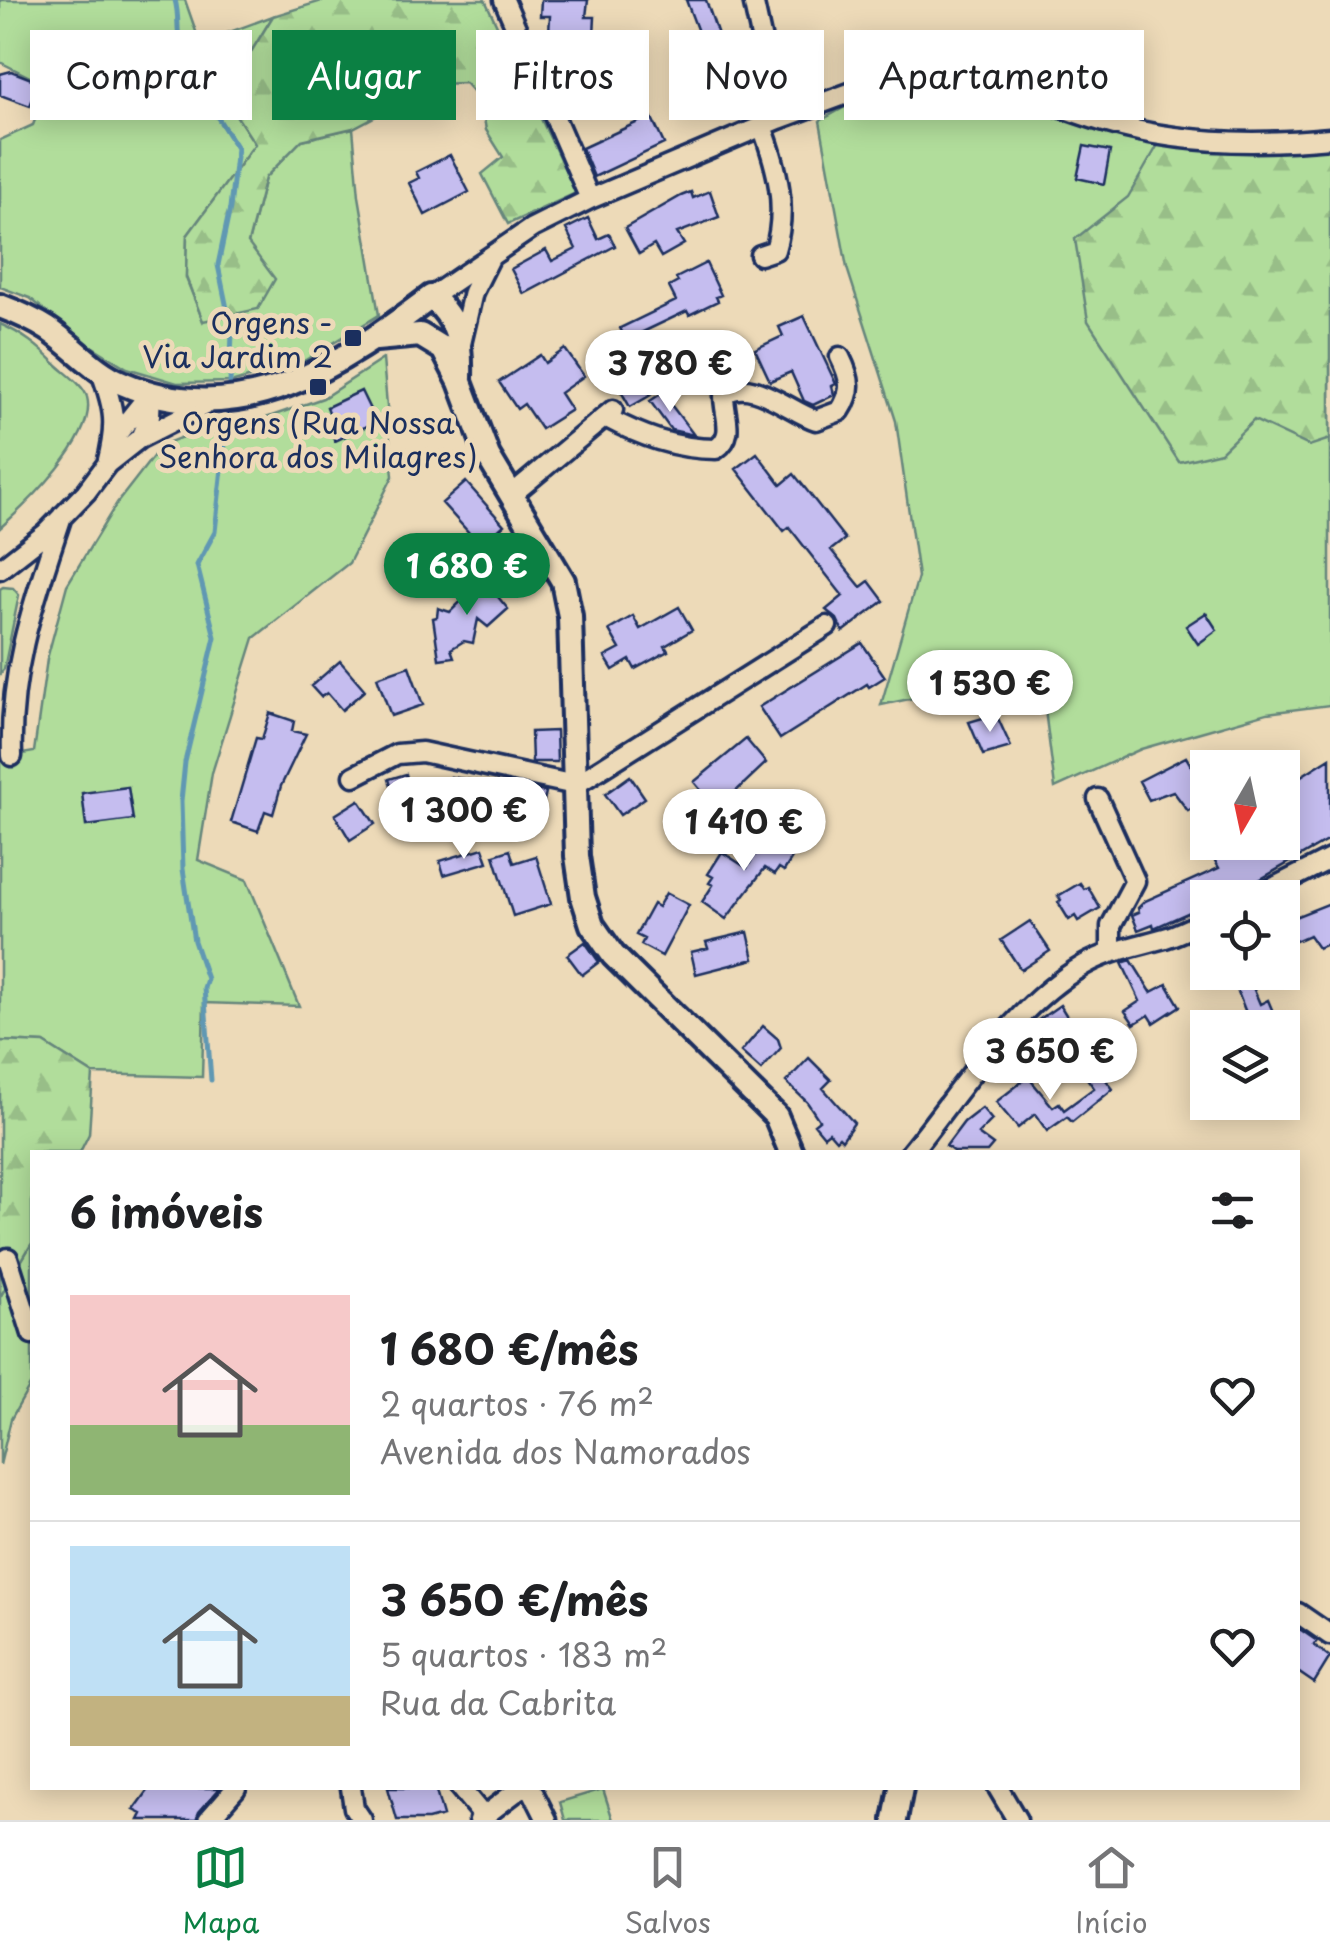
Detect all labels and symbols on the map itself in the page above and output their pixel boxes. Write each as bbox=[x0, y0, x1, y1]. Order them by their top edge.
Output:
place label: Orgens - Via Jardim 2 bbox=[142, 299, 333, 378]
marker: Orgens - Via Jardim 2 bbox=[342, 327, 364, 349]
pin: 3 780 € bbox=[578, 330, 762, 415]
marker: Orgens (Rua Nossa Senhora dos Milagres) bbox=[307, 376, 329, 398]
place label: Orgens (Rua Nossa Senhora dos Milagres) bbox=[158, 399, 478, 478]
pin: 1 680 € bbox=[375, 533, 559, 618]
pin: 1 530 € bbox=[898, 650, 1082, 735]
north arrow bbox=[1190, 750, 1300, 860]
pin: 1 300 € bbox=[372, 777, 556, 862]
pin: 1 410 € bbox=[652, 789, 836, 874]
pin: 3 650 € bbox=[958, 1018, 1142, 1103]

